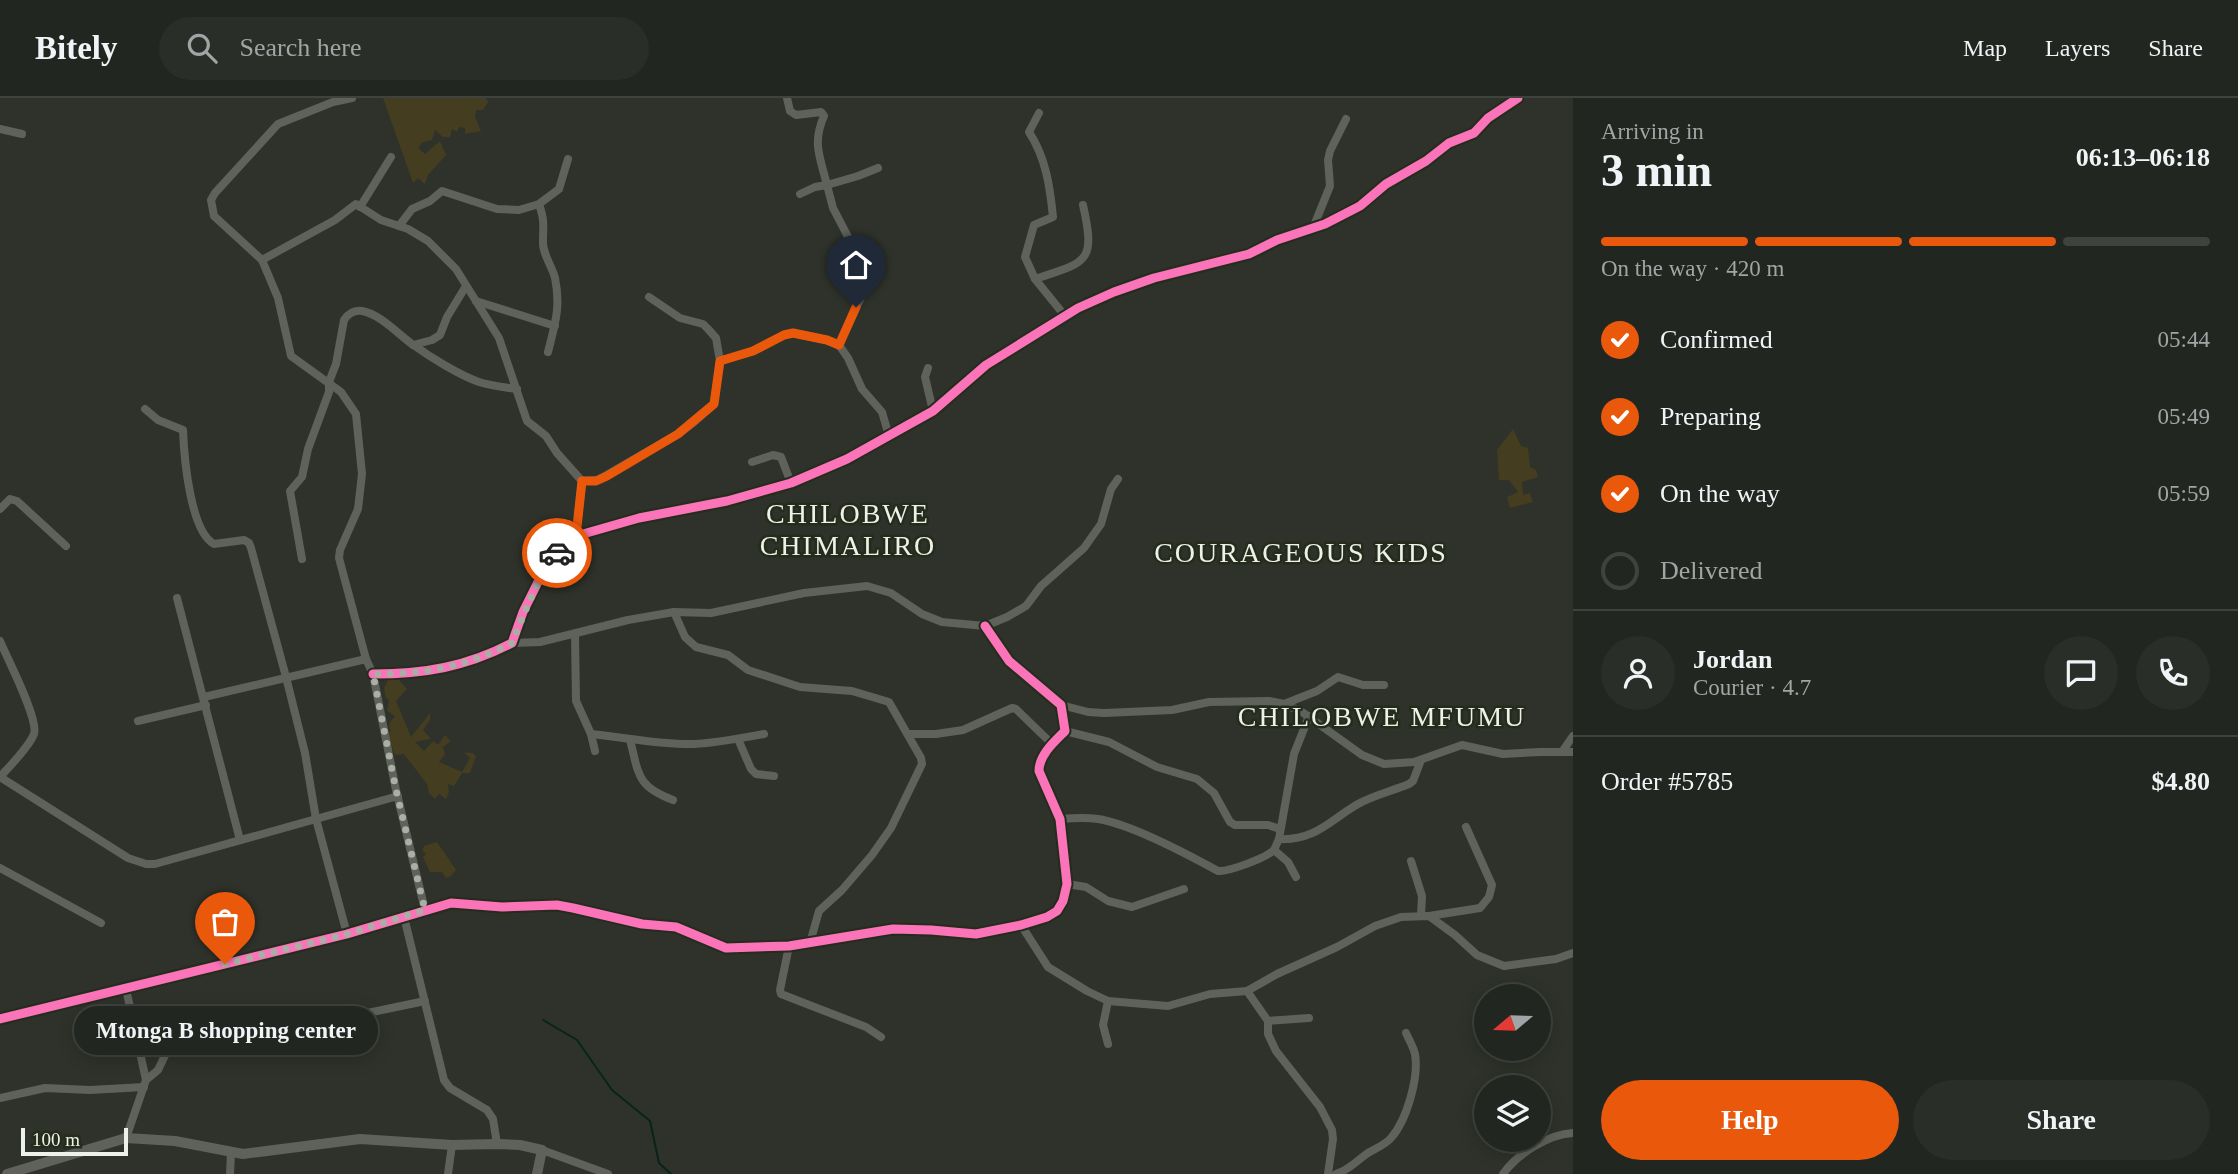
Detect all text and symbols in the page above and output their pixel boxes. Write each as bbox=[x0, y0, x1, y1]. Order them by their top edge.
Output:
search box bbox=[159, 17, 649, 80]
icon: search bbox=[183, 29, 221, 67]
text: Bitely bbox=[35, 30, 117, 66]
text: Search here bbox=[239, 33, 361, 62]
text: Map bbox=[1963, 35, 2007, 61]
text: Layers bbox=[2045, 35, 2110, 61]
text: Share bbox=[2148, 35, 2203, 61]
text: Arriving in bbox=[1601, 119, 1704, 144]
text: 06:13–06:18 bbox=[2076, 143, 2210, 172]
text: 3 min bbox=[1601, 145, 1712, 196]
pin bbox=[826, 235, 886, 307]
icon: home bbox=[837, 246, 875, 284]
text: On the way · 420 m bbox=[1601, 256, 1784, 281]
icon: check bbox=[1601, 321, 1639, 359]
text: Confirmed bbox=[1660, 325, 1773, 354]
text: 05:44 bbox=[2158, 327, 2210, 352]
icon: check bbox=[1601, 398, 1639, 436]
text: Preparing bbox=[1660, 402, 1761, 431]
text: 05:49 bbox=[2158, 404, 2210, 429]
icon: check bbox=[1601, 475, 1639, 513]
text: On the way bbox=[1660, 479, 1780, 508]
text: 05:59 bbox=[2158, 481, 2210, 506]
district label: CHILOBWE CHIMALIRO bbox=[760, 498, 936, 561]
courier bbox=[522, 518, 592, 588]
icon: car bbox=[538, 534, 576, 572]
district label: COURAGEOUS KIDS bbox=[1154, 537, 1448, 568]
text: Delivered bbox=[1660, 556, 1763, 585]
button: person bbox=[1601, 636, 1675, 710]
button: chat bbox=[2044, 636, 2118, 710]
button: phone bbox=[2136, 636, 2210, 710]
text: Jordan bbox=[1693, 645, 1772, 674]
text: Courier · 4.7 bbox=[1693, 675, 1811, 700]
district label: CHILOBWE MFUMU bbox=[1238, 701, 1526, 732]
text: Order #5785 bbox=[1601, 767, 1733, 796]
text: $4.80 bbox=[2152, 767, 2210, 796]
pin bbox=[195, 892, 255, 964]
icon: bag bbox=[206, 903, 244, 941]
north arrow bbox=[1474, 984, 1550, 1060]
map controls bbox=[1474, 984, 1551, 1152]
callout: Mtonga B shopping center bbox=[73, 1006, 377, 1055]
text: Mtonga B shopping center bbox=[96, 1018, 356, 1043]
button: layers bbox=[1474, 1075, 1551, 1152]
button: Help bbox=[1601, 1080, 1899, 1160]
button: Share bbox=[1913, 1080, 2210, 1160]
scale bar bbox=[21, 1125, 128, 1157]
text: 100 m bbox=[32, 1129, 80, 1150]

